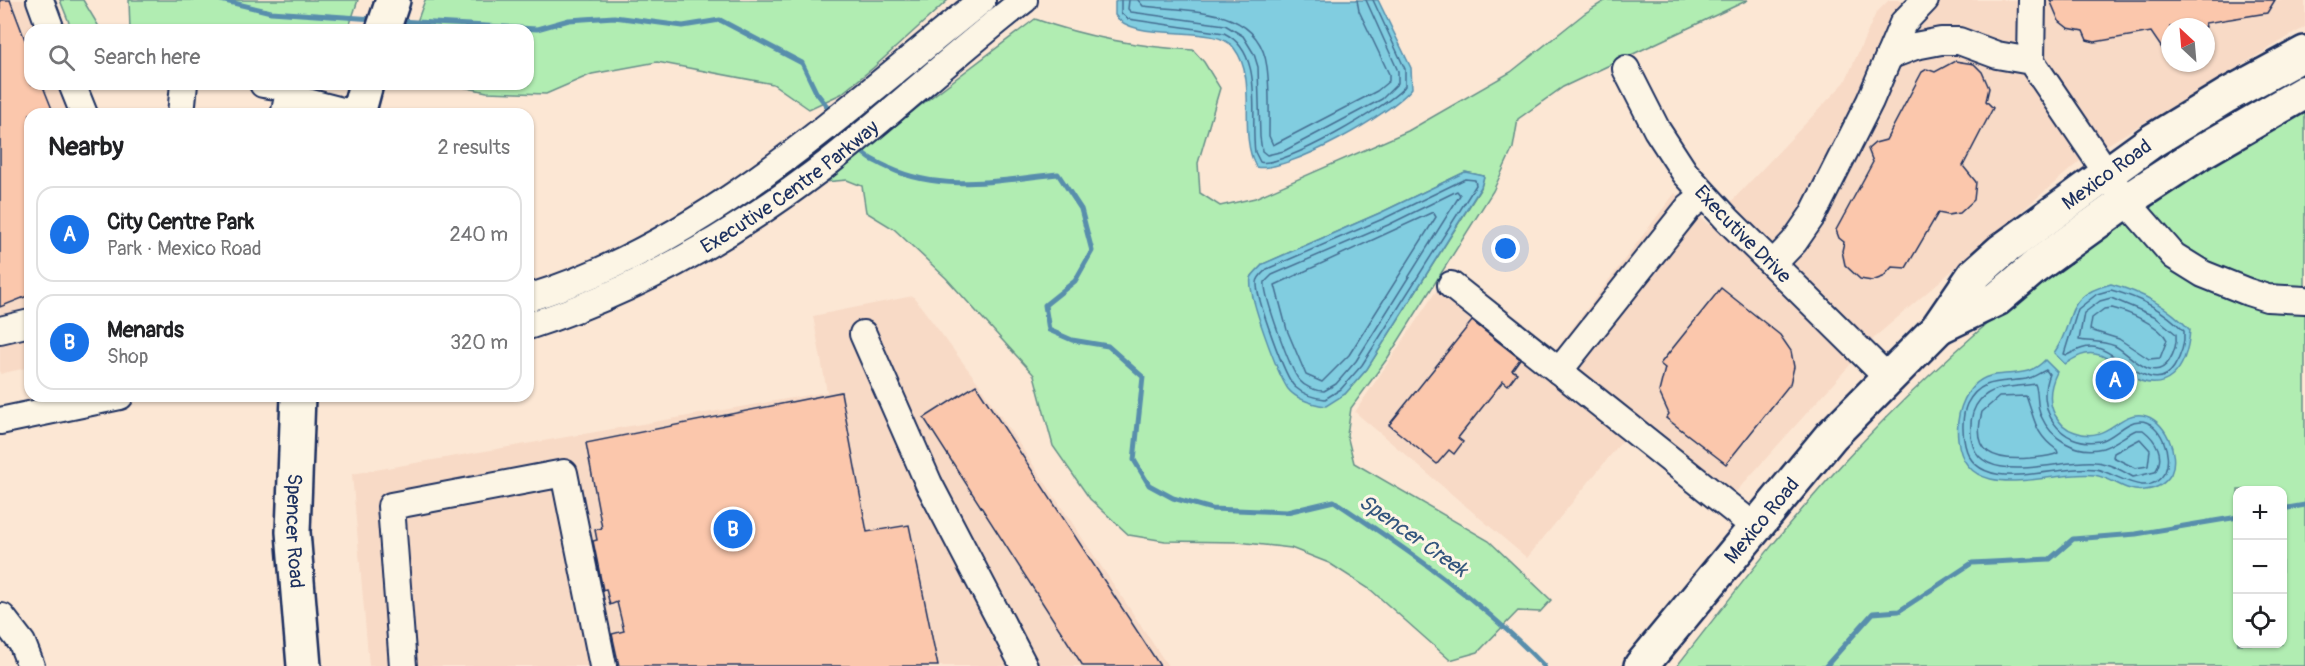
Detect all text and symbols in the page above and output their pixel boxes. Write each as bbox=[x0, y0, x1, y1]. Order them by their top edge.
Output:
north arrow bbox=[2161, 18, 2215, 72]
search box bbox=[24, 24, 534, 90]
icon: search bbox=[45, 41, 78, 74]
text: Search here bbox=[93, 43, 200, 71]
street label: Executive Centre Parkway bbox=[696, 114, 884, 259]
text: Nearby bbox=[48, 131, 124, 163]
street label: Mexico Road bbox=[2057, 133, 2156, 215]
text: 2 results bbox=[438, 135, 510, 160]
street label: Executive Drive bbox=[1690, 180, 1797, 288]
text: City Centre Park bbox=[107, 208, 254, 236]
text: A bbox=[63, 222, 76, 247]
text: 240 m bbox=[449, 222, 508, 247]
your location bbox=[1491, 234, 1520, 263]
text: Park · Mexico Road bbox=[107, 236, 262, 261]
text: Menards bbox=[107, 316, 184, 344]
text: B bbox=[64, 330, 75, 355]
text: 320 m bbox=[450, 330, 508, 355]
text: Shop bbox=[107, 344, 148, 369]
pin: A bbox=[2096, 358, 2134, 403]
street label: Mexico Road bbox=[1718, 472, 1804, 569]
street label: Spencer Road bbox=[280, 473, 310, 589]
map controls bbox=[2233, 486, 2287, 648]
button: + bbox=[2233, 486, 2287, 540]
water label: Spencer Creek bbox=[1353, 489, 1474, 585]
pin: B bbox=[714, 506, 752, 552]
button: − bbox=[2233, 540, 2287, 594]
button: locate bbox=[2233, 594, 2287, 648]

